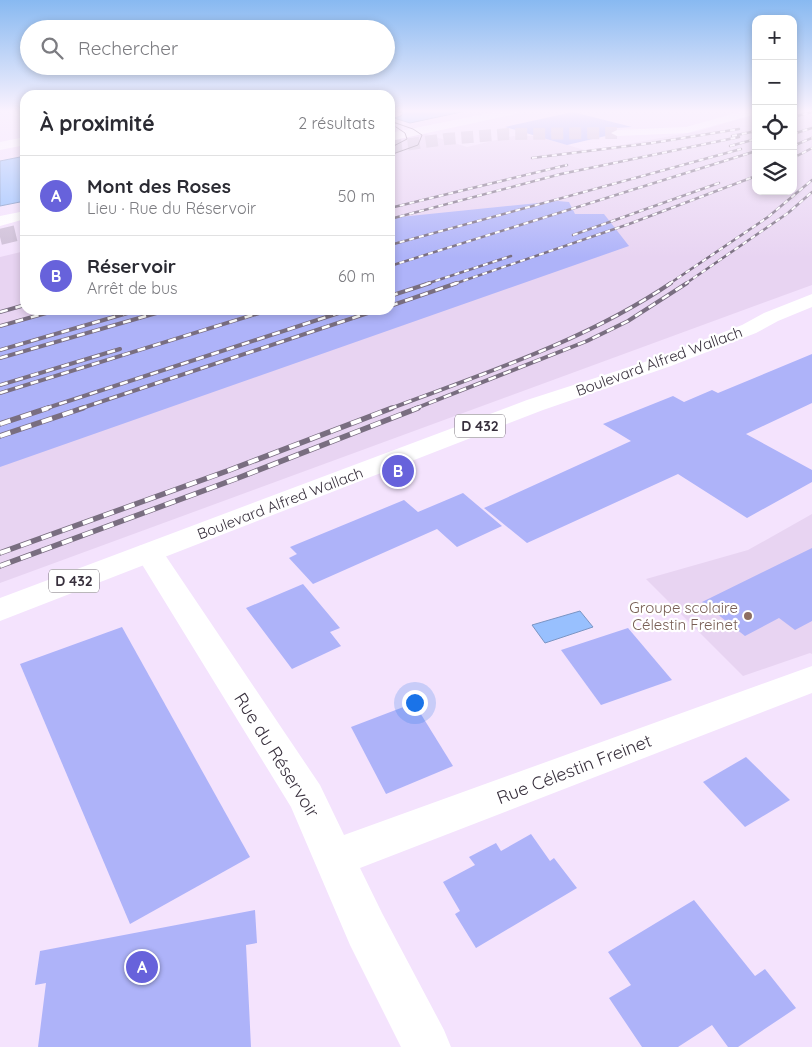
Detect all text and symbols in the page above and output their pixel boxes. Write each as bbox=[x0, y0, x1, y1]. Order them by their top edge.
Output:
map controls bbox=[752, 15, 797, 195]
button: + bbox=[752, 15, 797, 60]
search box bbox=[20, 20, 395, 75]
icon: search bbox=[38, 34, 66, 62]
text: Rechercher bbox=[78, 36, 178, 60]
button: − bbox=[752, 60, 797, 105]
button: locate bbox=[752, 105, 797, 150]
text: À proximité bbox=[40, 110, 155, 136]
text: 2 résultats bbox=[298, 113, 375, 133]
button: layers bbox=[752, 150, 797, 195]
text: Mont des Roses bbox=[87, 174, 231, 198]
text: A bbox=[51, 186, 61, 206]
text: 50 m bbox=[338, 186, 375, 206]
text: Lieu · Rue du Réservoir bbox=[87, 198, 256, 218]
text: Réservoir bbox=[87, 254, 176, 278]
text: B bbox=[51, 266, 61, 286]
text: 60 m bbox=[338, 266, 375, 286]
text: Arrêt de bus bbox=[87, 278, 178, 298]
street label: Boulevard Alfred Wallach bbox=[573, 322, 745, 400]
road number: D 432 bbox=[455, 414, 505, 438]
pin: B bbox=[382, 452, 414, 490]
street label: Boulevard Alfred Wallach bbox=[194, 463, 366, 543]
road number: D 432 bbox=[49, 570, 99, 592]
place label: Groupe scolaire Célestin Freinet bbox=[629, 598, 738, 634]
marker: Groupe scolaire Célestin Freinet bbox=[742, 610, 754, 622]
street label: Rue du Réservoir bbox=[229, 688, 325, 822]
your location bbox=[402, 690, 428, 716]
street label: Rue Célestin Freinet bbox=[493, 729, 655, 809]
pin: A bbox=[126, 948, 158, 986]

